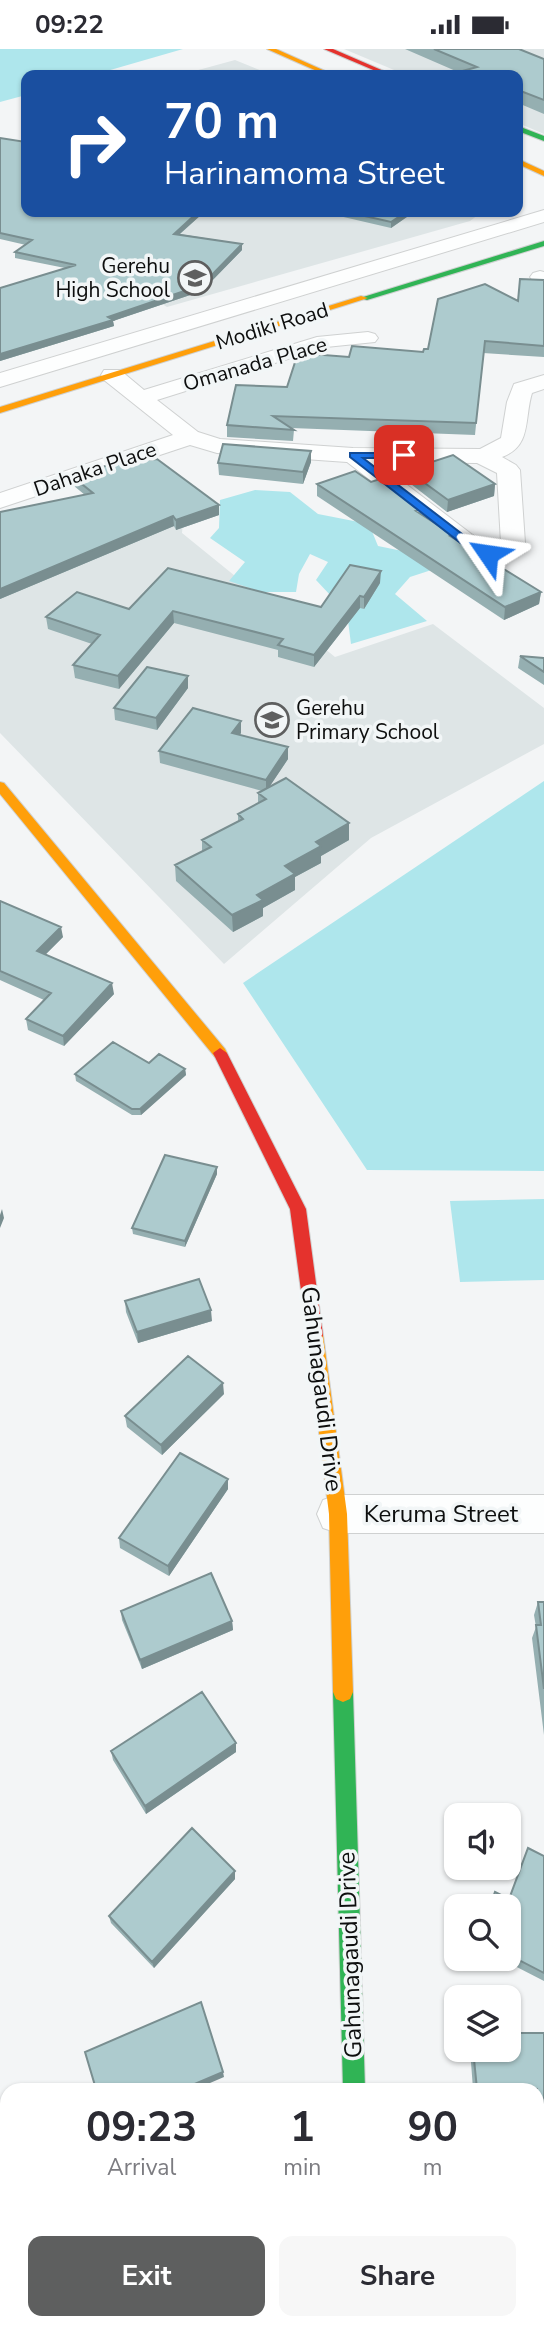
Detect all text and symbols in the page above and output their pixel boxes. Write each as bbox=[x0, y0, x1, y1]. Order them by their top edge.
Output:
text: 09:22 bbox=[35, 7, 104, 42]
text: 70 m bbox=[164, 88, 279, 155]
icon: right bbox=[49, 98, 140, 189]
text: Harinamoma Street bbox=[164, 152, 444, 195]
place label: Gerehu High School bbox=[55, 252, 171, 304]
school or university icon: Gerehu High School bbox=[176, 259, 214, 297]
street label: Modiki Road bbox=[212, 296, 332, 356]
street label: Omanada Place bbox=[180, 330, 330, 398]
pin bbox=[374, 425, 434, 485]
street label: Dahaka Place bbox=[30, 435, 160, 503]
icon: arrive bbox=[385, 436, 423, 474]
position arrow bbox=[451, 517, 525, 591]
place label: Gerehu Primary School bbox=[296, 694, 440, 746]
school or university icon: Gerehu Primary School bbox=[253, 701, 291, 739]
street label: Gahunagaudi Drive bbox=[294, 1285, 350, 1493]
street label: Keruma Street bbox=[364, 1498, 519, 1530]
map controls bbox=[444, 1803, 521, 2062]
button: sound bbox=[444, 1803, 521, 1880]
street label: Gahunagaudi Drive bbox=[330, 1851, 370, 2059]
button: search bbox=[444, 1894, 521, 1971]
button: layers bbox=[444, 1985, 521, 2062]
text: 09:23 bbox=[86, 2099, 197, 2156]
text: 1 bbox=[290, 2099, 315, 2156]
text: 90 bbox=[408, 2099, 458, 2156]
text: Arrival bbox=[107, 2152, 176, 2183]
text: min bbox=[283, 2152, 321, 2183]
text: m bbox=[423, 2152, 443, 2183]
button: Exit bbox=[28, 2236, 265, 2316]
button: Share bbox=[279, 2236, 516, 2316]

